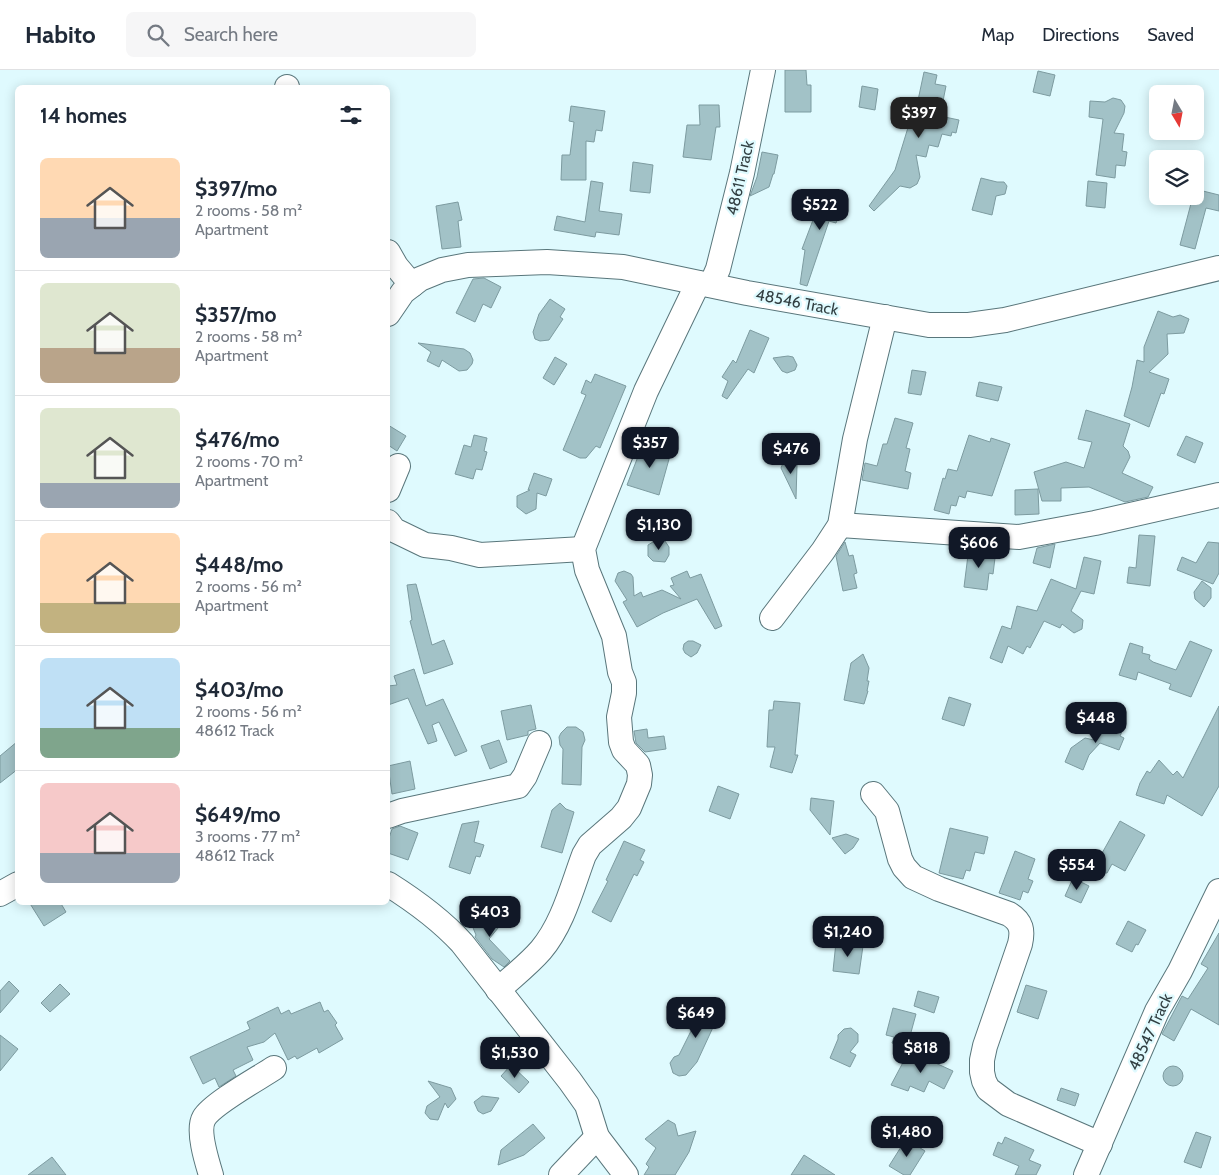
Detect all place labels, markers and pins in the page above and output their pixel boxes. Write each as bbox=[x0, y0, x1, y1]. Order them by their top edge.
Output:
pin: $397 bbox=[889, 97, 949, 139]
pin: $522 bbox=[790, 189, 850, 231]
pin: $357 bbox=[620, 426, 680, 469]
pin: $476 bbox=[761, 432, 821, 475]
pin: $1,130 bbox=[618, 508, 700, 551]
pin: $606 bbox=[949, 526, 1009, 569]
pin: $448 bbox=[1066, 702, 1126, 744]
pin: $554 bbox=[1047, 848, 1107, 891]
pin: $403 bbox=[460, 896, 520, 938]
pin: $1,240 bbox=[807, 916, 889, 958]
pin: $649 bbox=[666, 996, 726, 1039]
pin: $818 bbox=[891, 1032, 951, 1074]
pin: $1,530 bbox=[474, 1036, 556, 1079]
pin: $1,480 bbox=[866, 1116, 948, 1158]

